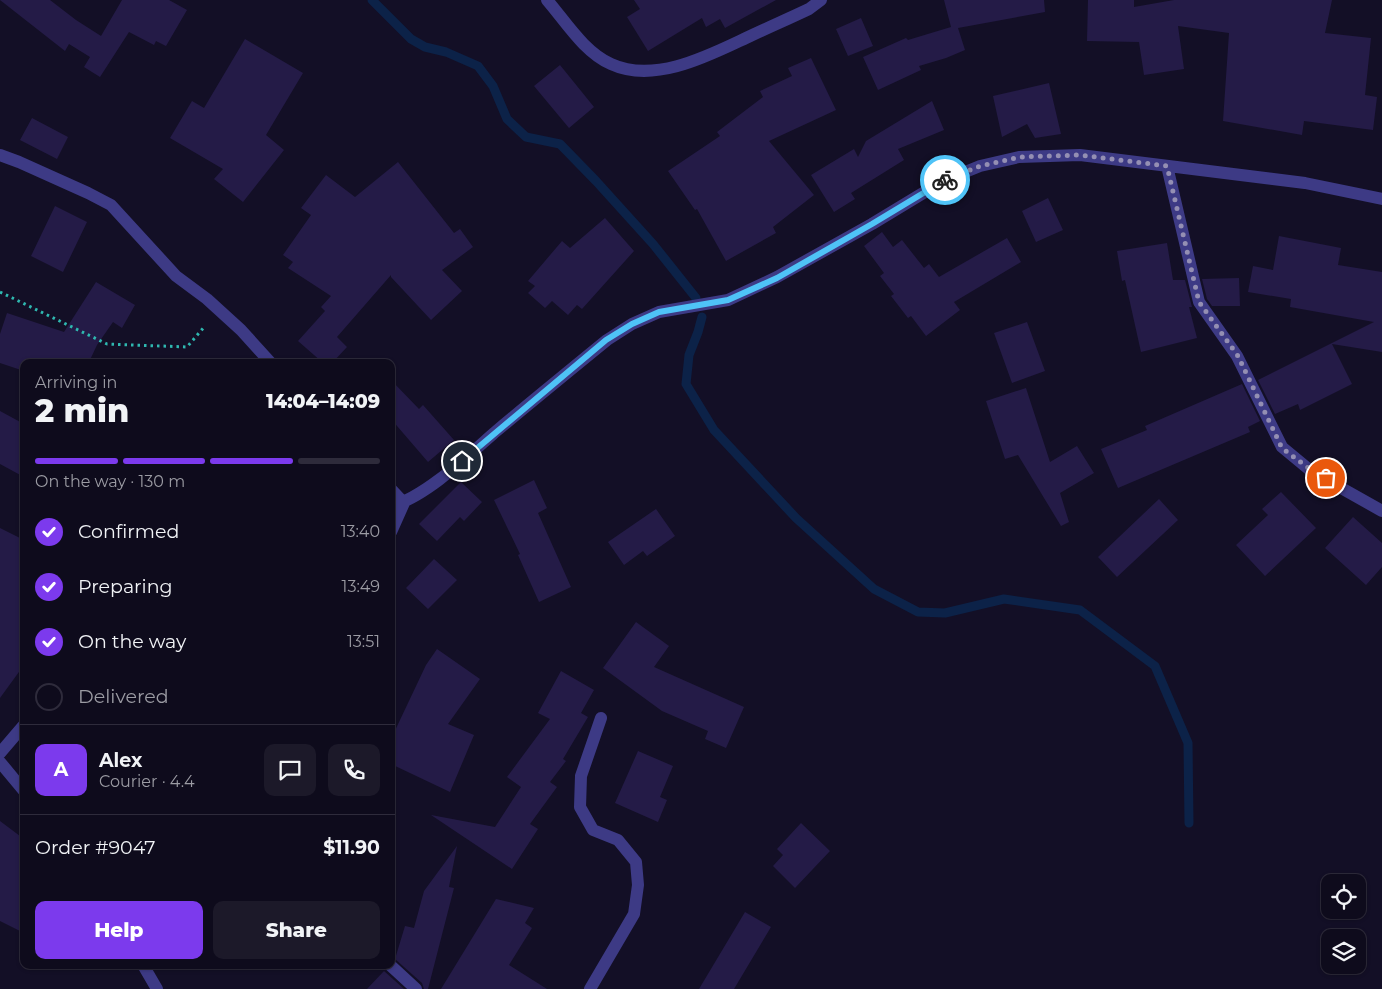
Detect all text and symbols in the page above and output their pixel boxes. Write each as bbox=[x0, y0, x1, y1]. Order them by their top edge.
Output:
courier bbox=[920, 155, 970, 205]
icon: bike bbox=[931, 166, 959, 194]
text: Arriving in bbox=[35, 373, 117, 392]
text: 14:04–14:09 bbox=[266, 390, 380, 413]
text: 2 min bbox=[35, 391, 129, 430]
pin bbox=[441, 440, 483, 482]
icon: home bbox=[448, 447, 476, 475]
pin bbox=[1305, 457, 1347, 499]
icon: bag bbox=[1312, 464, 1340, 492]
text: On the way · 130 m bbox=[35, 472, 185, 491]
icon: check bbox=[35, 518, 63, 546]
text: Confirmed bbox=[78, 520, 179, 543]
text: 13:40 bbox=[341, 522, 380, 541]
icon: check bbox=[35, 573, 63, 601]
text: Preparing bbox=[78, 575, 173, 598]
text: 13:49 bbox=[342, 577, 380, 596]
icon: check bbox=[35, 628, 63, 656]
text: On the way bbox=[78, 630, 186, 653]
text: 13:51 bbox=[347, 632, 380, 651]
text: Delivered bbox=[78, 685, 169, 708]
button: chat bbox=[264, 744, 316, 796]
button: phone bbox=[328, 744, 380, 796]
text: Alex bbox=[99, 749, 142, 772]
text: A bbox=[54, 758, 68, 781]
text: Courier · 4.4 bbox=[99, 772, 195, 791]
text: Order #9047 bbox=[35, 836, 155, 859]
text: $11.90 bbox=[323, 836, 380, 859]
map controls bbox=[1321, 874, 1366, 974]
button: locate bbox=[1321, 874, 1366, 919]
button: Help bbox=[35, 901, 203, 959]
button: Share bbox=[213, 901, 380, 959]
button: layers bbox=[1321, 929, 1366, 974]

